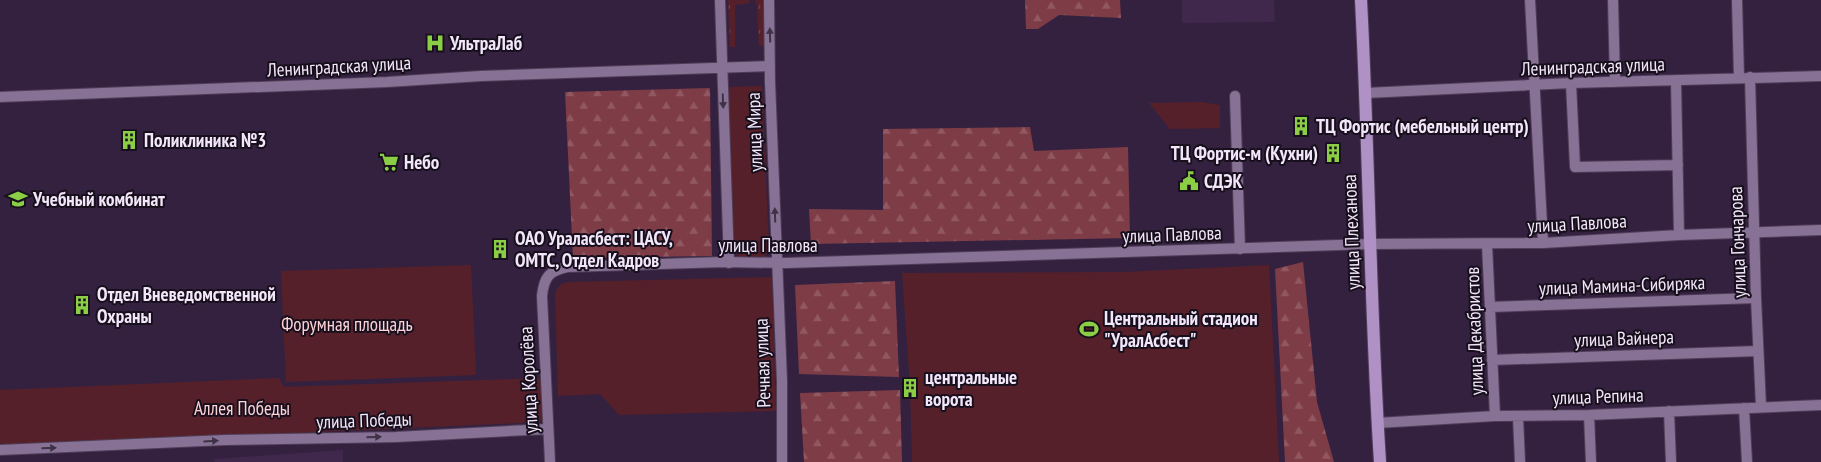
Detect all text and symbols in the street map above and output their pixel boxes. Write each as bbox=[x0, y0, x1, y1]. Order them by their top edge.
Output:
one-way arrow bbox=[765, 26, 773, 42]
place label: УльтраЛаб bbox=[449, 31, 522, 55]
hospital icon: УльтраЛаб bbox=[424, 32, 446, 54]
street label: Ленинградская улица bbox=[265, 50, 412, 82]
street label: Ленинградская улица bbox=[1520, 51, 1665, 81]
street label: улица Мира bbox=[741, 92, 767, 172]
one-way arrow bbox=[720, 93, 728, 109]
place label: ТЦ Фортис (мебельный центр) bbox=[1316, 114, 1529, 138]
building icon: ТЦ Фортис (мебельный центр) bbox=[1290, 115, 1312, 137]
place label: Поликлиника №3 bbox=[144, 128, 266, 152]
building icon: Поликлиника №3 bbox=[118, 129, 140, 151]
place label: ТЦ Фортис-м (Кухни) bbox=[1171, 141, 1318, 165]
building icon: ТЦ Фортис-м (Кухни) bbox=[1322, 142, 1344, 164]
place label: Небо bbox=[404, 150, 439, 174]
supermarket icon: Небо bbox=[378, 151, 400, 173]
place label: СДЭК bbox=[1204, 169, 1243, 193]
public building icon: СДЭК bbox=[1178, 170, 1200, 192]
street label: улица Плеханова bbox=[1337, 174, 1365, 290]
street label: улица Гончарова bbox=[1723, 186, 1751, 298]
place label: Учебный комбинат bbox=[32, 187, 165, 211]
school or university icon: Учебный комбинат bbox=[7, 188, 29, 210]
one-way arrow bbox=[770, 206, 778, 222]
street label: улица Павлова bbox=[1527, 208, 1627, 238]
street label: улица Павлова bbox=[1122, 220, 1222, 248]
place label: ОАО Ураласбест: ЦАСУ, ОМТС, Отдел Кадров bbox=[515, 226, 673, 272]
street label: улица Павлова bbox=[718, 233, 818, 257]
building icon: ОАО Ураласбест: ЦАСУ, ОМТС, Отдел Кадров bbox=[489, 238, 511, 260]
street label: улица Декабристов bbox=[1460, 266, 1488, 396]
street label: улица Мамина-Сибиряка bbox=[1538, 270, 1706, 300]
place label: Отдел Вневедомственной Охраны bbox=[97, 282, 276, 328]
building icon: Отдел Вневедомственной Охраны bbox=[71, 294, 93, 316]
place label: Центральный стадион "УралАсбест" bbox=[1104, 306, 1258, 352]
park label: Форумная площадь bbox=[281, 312, 413, 336]
street label: Речная улица bbox=[748, 318, 776, 408]
sports icon: Центральный стадион "УралАсбест" bbox=[1078, 318, 1100, 340]
street label: улица Вайнера bbox=[1574, 324, 1674, 352]
street label: улица Королёва bbox=[513, 326, 543, 434]
place label: центральные ворота bbox=[925, 365, 1017, 411]
building icon: центральные ворота bbox=[899, 377, 921, 399]
street label: улица Репина bbox=[1552, 382, 1644, 410]
park label: Аллея Победы bbox=[194, 396, 290, 420]
street label: улица Победы bbox=[316, 406, 412, 434]
one-way arrow bbox=[366, 433, 382, 441]
one-way arrow bbox=[203, 437, 219, 445]
one-way arrow bbox=[41, 444, 57, 452]

